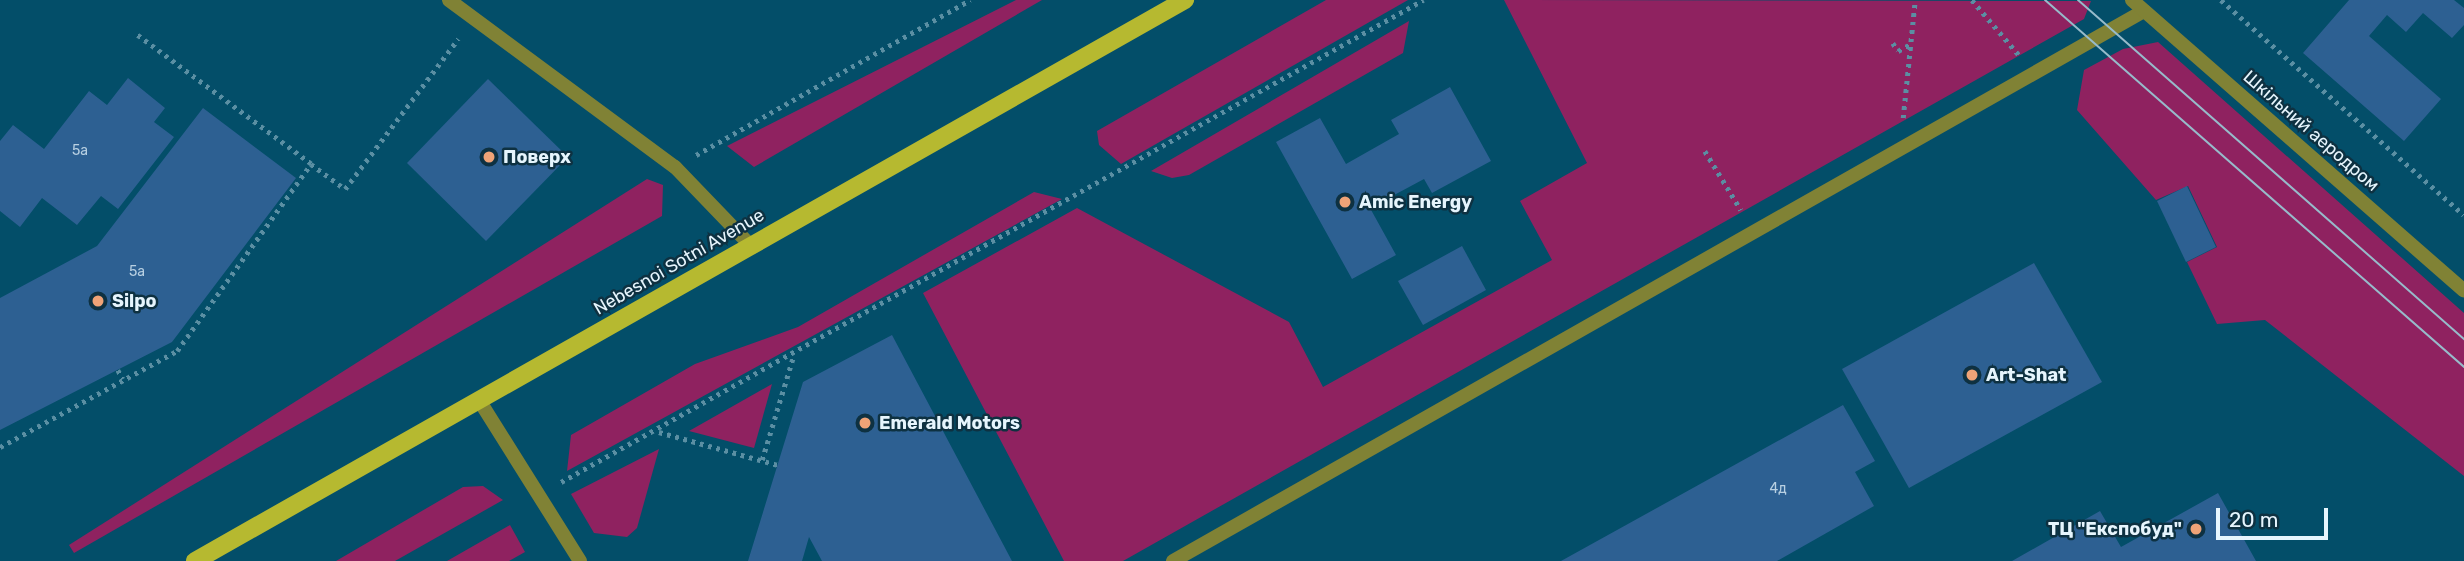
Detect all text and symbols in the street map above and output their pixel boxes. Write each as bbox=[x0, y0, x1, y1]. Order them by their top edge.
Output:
street label: Шкільний аеродром bbox=[2239, 66, 2383, 196]
house number: 5а bbox=[72, 143, 88, 159]
place label: Поверх bbox=[503, 146, 571, 168]
marker: Поверх bbox=[481, 149, 497, 165]
place label: Amic Energy bbox=[1359, 191, 1472, 213]
marker: Amic Energy bbox=[1337, 194, 1353, 210]
street label: Nebesnoi Sotni Avenue bbox=[590, 204, 768, 320]
house number: 5а bbox=[129, 264, 145, 280]
place label: Silpo bbox=[112, 290, 157, 312]
marker: Silpo bbox=[90, 293, 106, 309]
place label: Art-Shat bbox=[1986, 364, 2066, 386]
marker: Art-Shat bbox=[1964, 367, 1980, 383]
place label: Emerald Motors bbox=[879, 412, 1020, 434]
marker: Emerald Motors bbox=[857, 415, 873, 431]
house number: 4д bbox=[1769, 481, 1787, 497]
scale bar bbox=[2219, 494, 2331, 538]
text: 20 m bbox=[2229, 507, 2278, 532]
place label: ТЦ "Експобуд" bbox=[2048, 518, 2182, 540]
marker: ТЦ "Експобуд" bbox=[2188, 521, 2204, 537]

